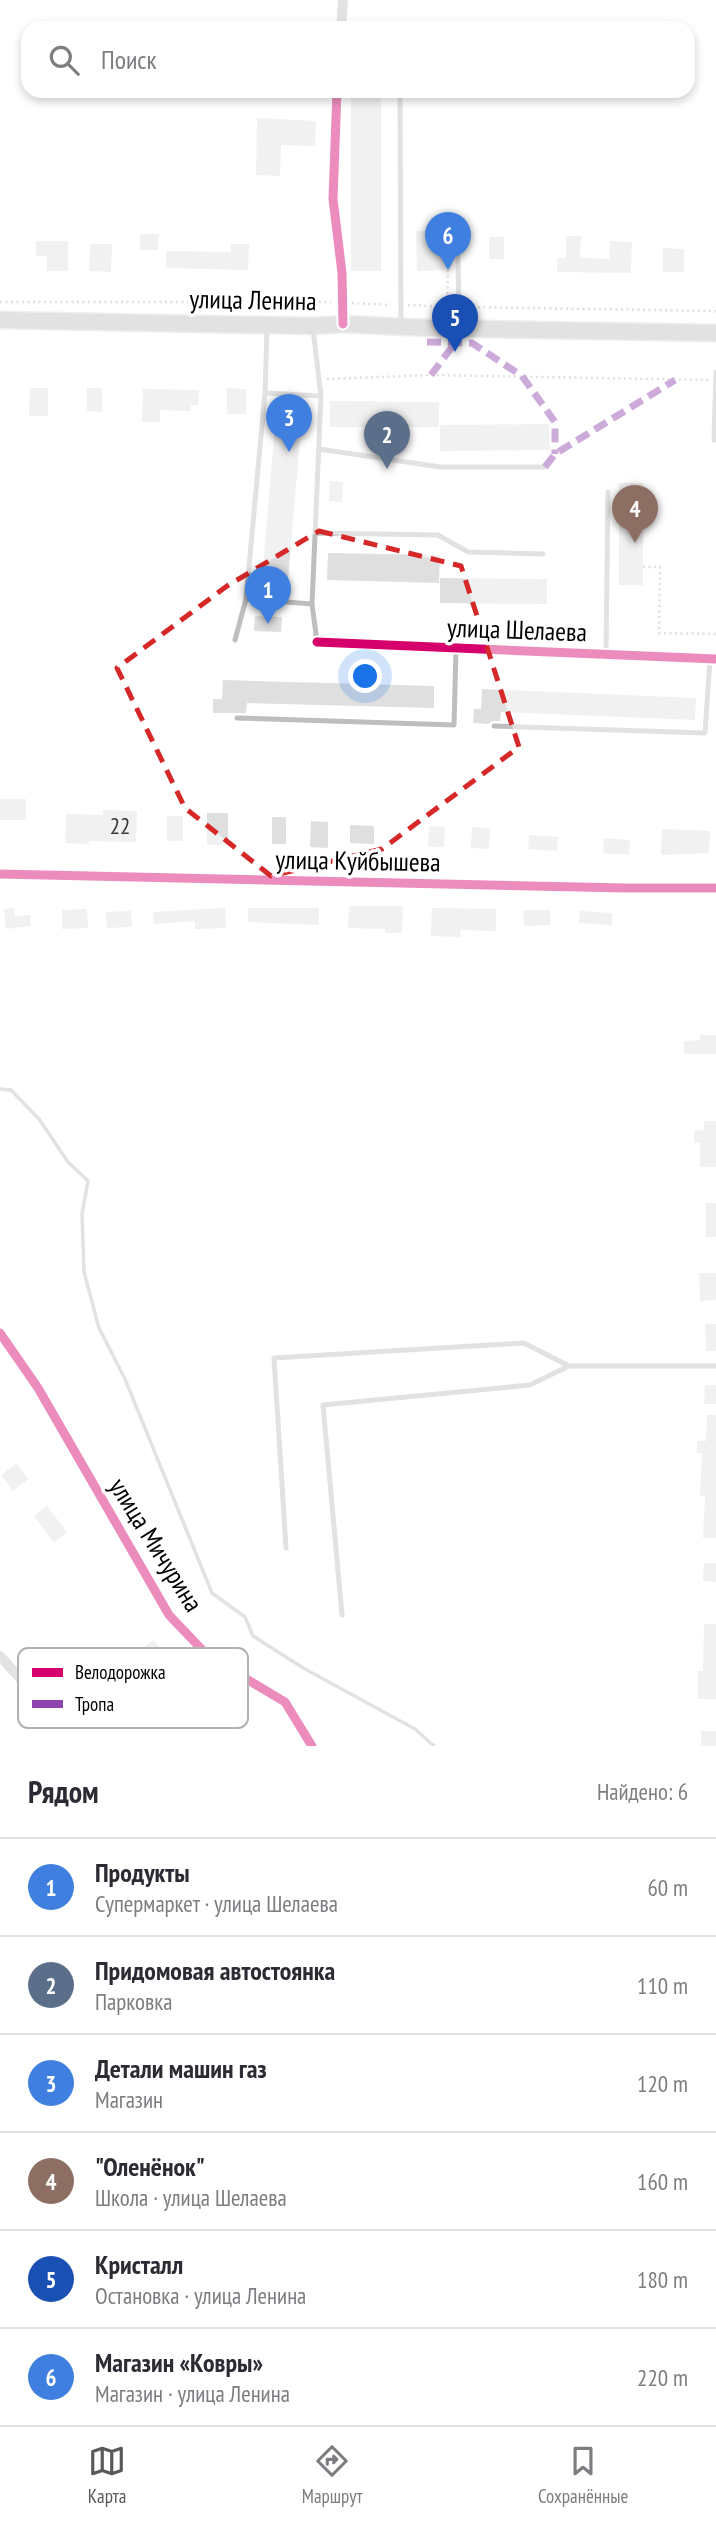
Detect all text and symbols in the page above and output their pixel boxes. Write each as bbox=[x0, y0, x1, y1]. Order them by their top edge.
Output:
search box bbox=[21, 21, 695, 98]
icon: search bbox=[45, 41, 83, 79]
text: Поиск bbox=[101, 43, 157, 76]
pin: 6 bbox=[425, 212, 471, 270]
street label: улица Ленина bbox=[189, 282, 317, 317]
pin: 5 bbox=[432, 294, 478, 352]
pin: 3 bbox=[266, 394, 312, 452]
pin: 2 bbox=[364, 411, 410, 469]
pin: 4 bbox=[612, 485, 658, 543]
pin: 1 bbox=[245, 566, 291, 624]
street label: улица Шелаева bbox=[447, 611, 588, 648]
your location bbox=[348, 659, 382, 693]
house number: 22 bbox=[110, 811, 130, 840]
street label: улица Куйбышева bbox=[275, 843, 441, 878]
street label: улица Мичурина bbox=[102, 1472, 211, 1618]
legend bbox=[18, 1648, 248, 1728]
text: Велодорожка bbox=[75, 1660, 166, 1684]
text: Тропа bbox=[75, 1692, 114, 1716]
text: Рядом bbox=[28, 1772, 99, 1811]
text: Найдено: 6 bbox=[597, 1777, 688, 1806]
text: Продукты bbox=[95, 1856, 190, 1889]
text: 1 bbox=[46, 1873, 57, 1902]
text: 60 m bbox=[647, 1873, 688, 1902]
text: Супермаркет · улица Шелаева bbox=[95, 1889, 338, 1918]
text: Придомовая автостоянка bbox=[95, 1954, 335, 1987]
text: 2 bbox=[46, 1971, 57, 2000]
text: 110 m bbox=[637, 1971, 688, 2000]
text: Парковка bbox=[95, 1987, 172, 2016]
text: Детали машин газ bbox=[95, 2052, 267, 2085]
text: 3 bbox=[46, 2069, 57, 2098]
text: 120 m bbox=[637, 2069, 688, 2098]
text: Магазин bbox=[95, 2085, 163, 2114]
text: "Оленёнок" bbox=[95, 2150, 205, 2183]
text: 4 bbox=[46, 2167, 57, 2196]
text: 160 m bbox=[637, 2167, 688, 2196]
text: Школа · улица Шелаева bbox=[95, 2183, 287, 2212]
text: Кристалл bbox=[95, 2248, 183, 2281]
text: 5 bbox=[46, 2265, 57, 2294]
text: 180 m bbox=[637, 2265, 688, 2294]
text: Остановка · улица Ленина bbox=[95, 2281, 306, 2310]
text: Магазин «Ковры» bbox=[95, 2346, 263, 2379]
text: 6 bbox=[46, 2363, 57, 2392]
text: 220 m bbox=[637, 2363, 688, 2392]
text: Магазин · улица Ленина bbox=[95, 2379, 290, 2408]
tab: Карта bbox=[88, 2442, 126, 2508]
tab: Маршрут bbox=[302, 2442, 362, 2508]
tab: Сохранённые bbox=[538, 2442, 628, 2508]

